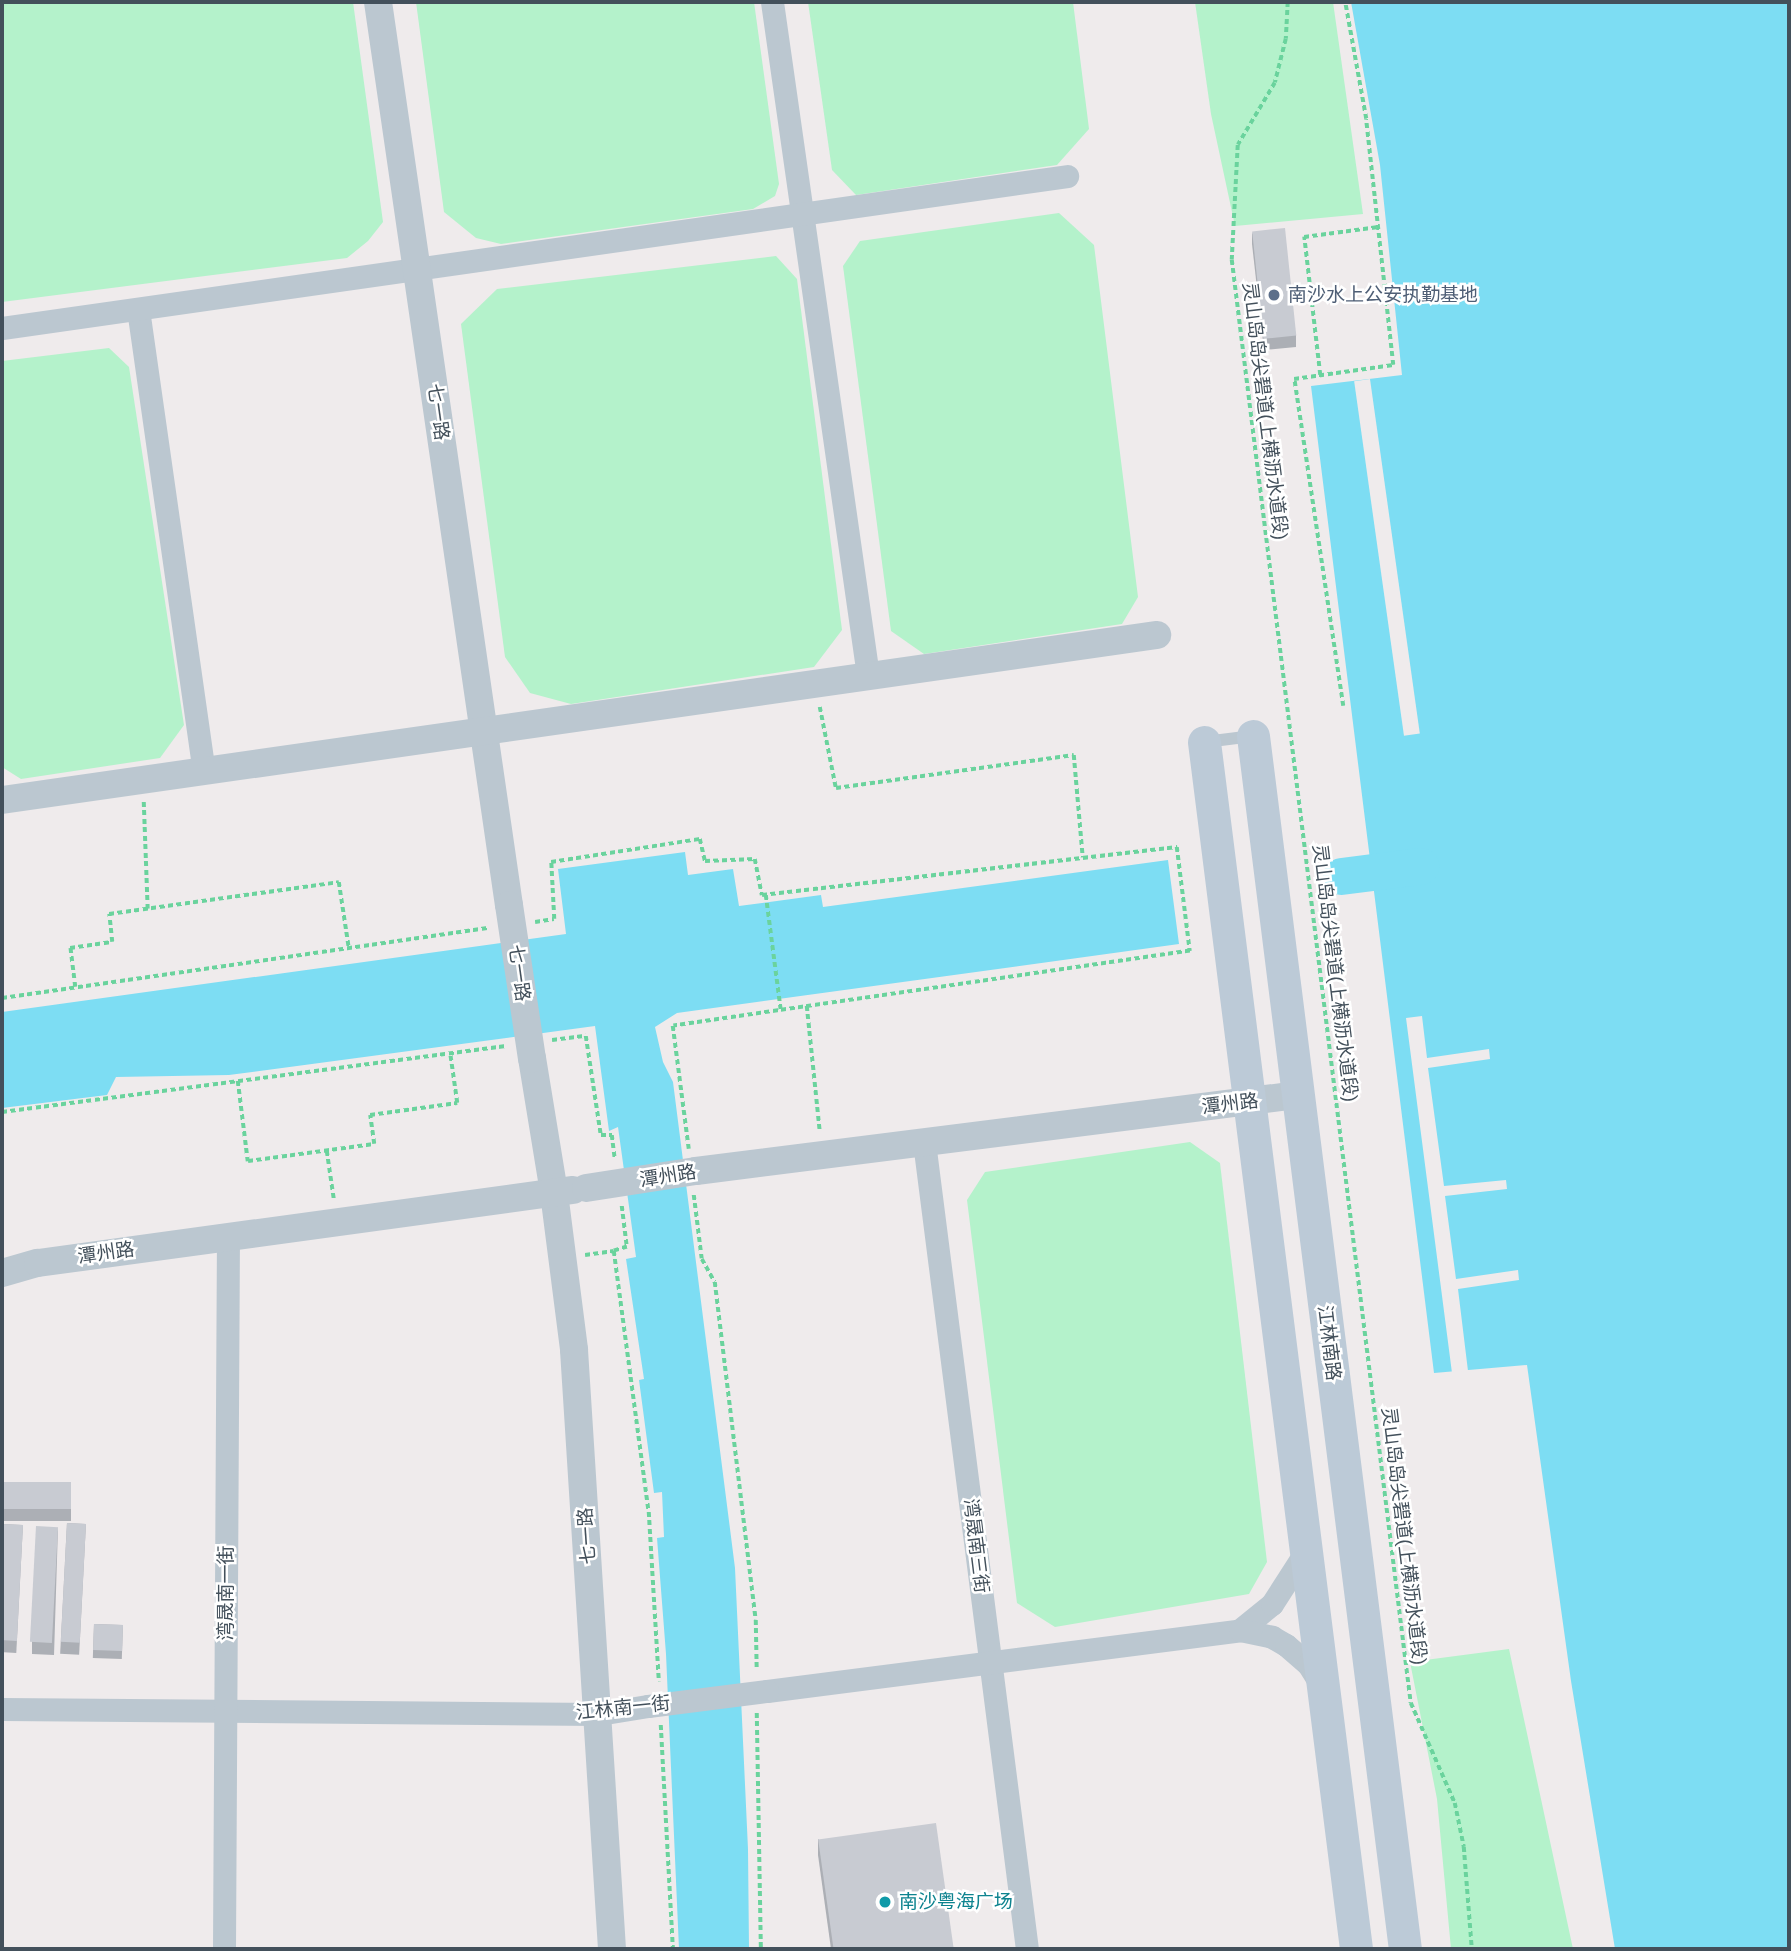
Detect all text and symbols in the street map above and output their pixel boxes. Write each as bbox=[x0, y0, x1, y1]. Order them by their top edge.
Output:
street label: 灵山岛岛尖碧道(上横沥水道段) bbox=[1238, 281, 1292, 541]
place label: 南沙水上公安执勤基地 bbox=[1288, 284, 1478, 306]
marker: 南沙水上公安执勤基地 bbox=[1266, 287, 1282, 303]
street label: 七一路 bbox=[423, 382, 453, 442]
street label: 灵山岛岛尖碧道(上横沥水道段) bbox=[1308, 843, 1362, 1103]
street label: 七一路 bbox=[504, 943, 534, 1003]
street label: 潭州路 bbox=[1200, 1089, 1260, 1119]
street label: 潭州路 bbox=[638, 1160, 698, 1192]
street label: 潭州路 bbox=[76, 1238, 136, 1268]
street label: 江林南路 bbox=[1313, 1304, 1345, 1382]
street label: 灵山岛岛尖碧道(上横沥水道段) bbox=[1377, 1406, 1431, 1666]
street label: 湾晟南三街 bbox=[959, 1497, 993, 1595]
street label: 七一路 bbox=[574, 1507, 600, 1565]
street label: 湾晟南一街 bbox=[215, 1546, 237, 1640]
street label: 江林南一街 bbox=[575, 1692, 671, 1724]
place label: 南沙粤海广场 bbox=[899, 1891, 1013, 1913]
marker: 南沙粤海广场 bbox=[877, 1894, 893, 1910]

